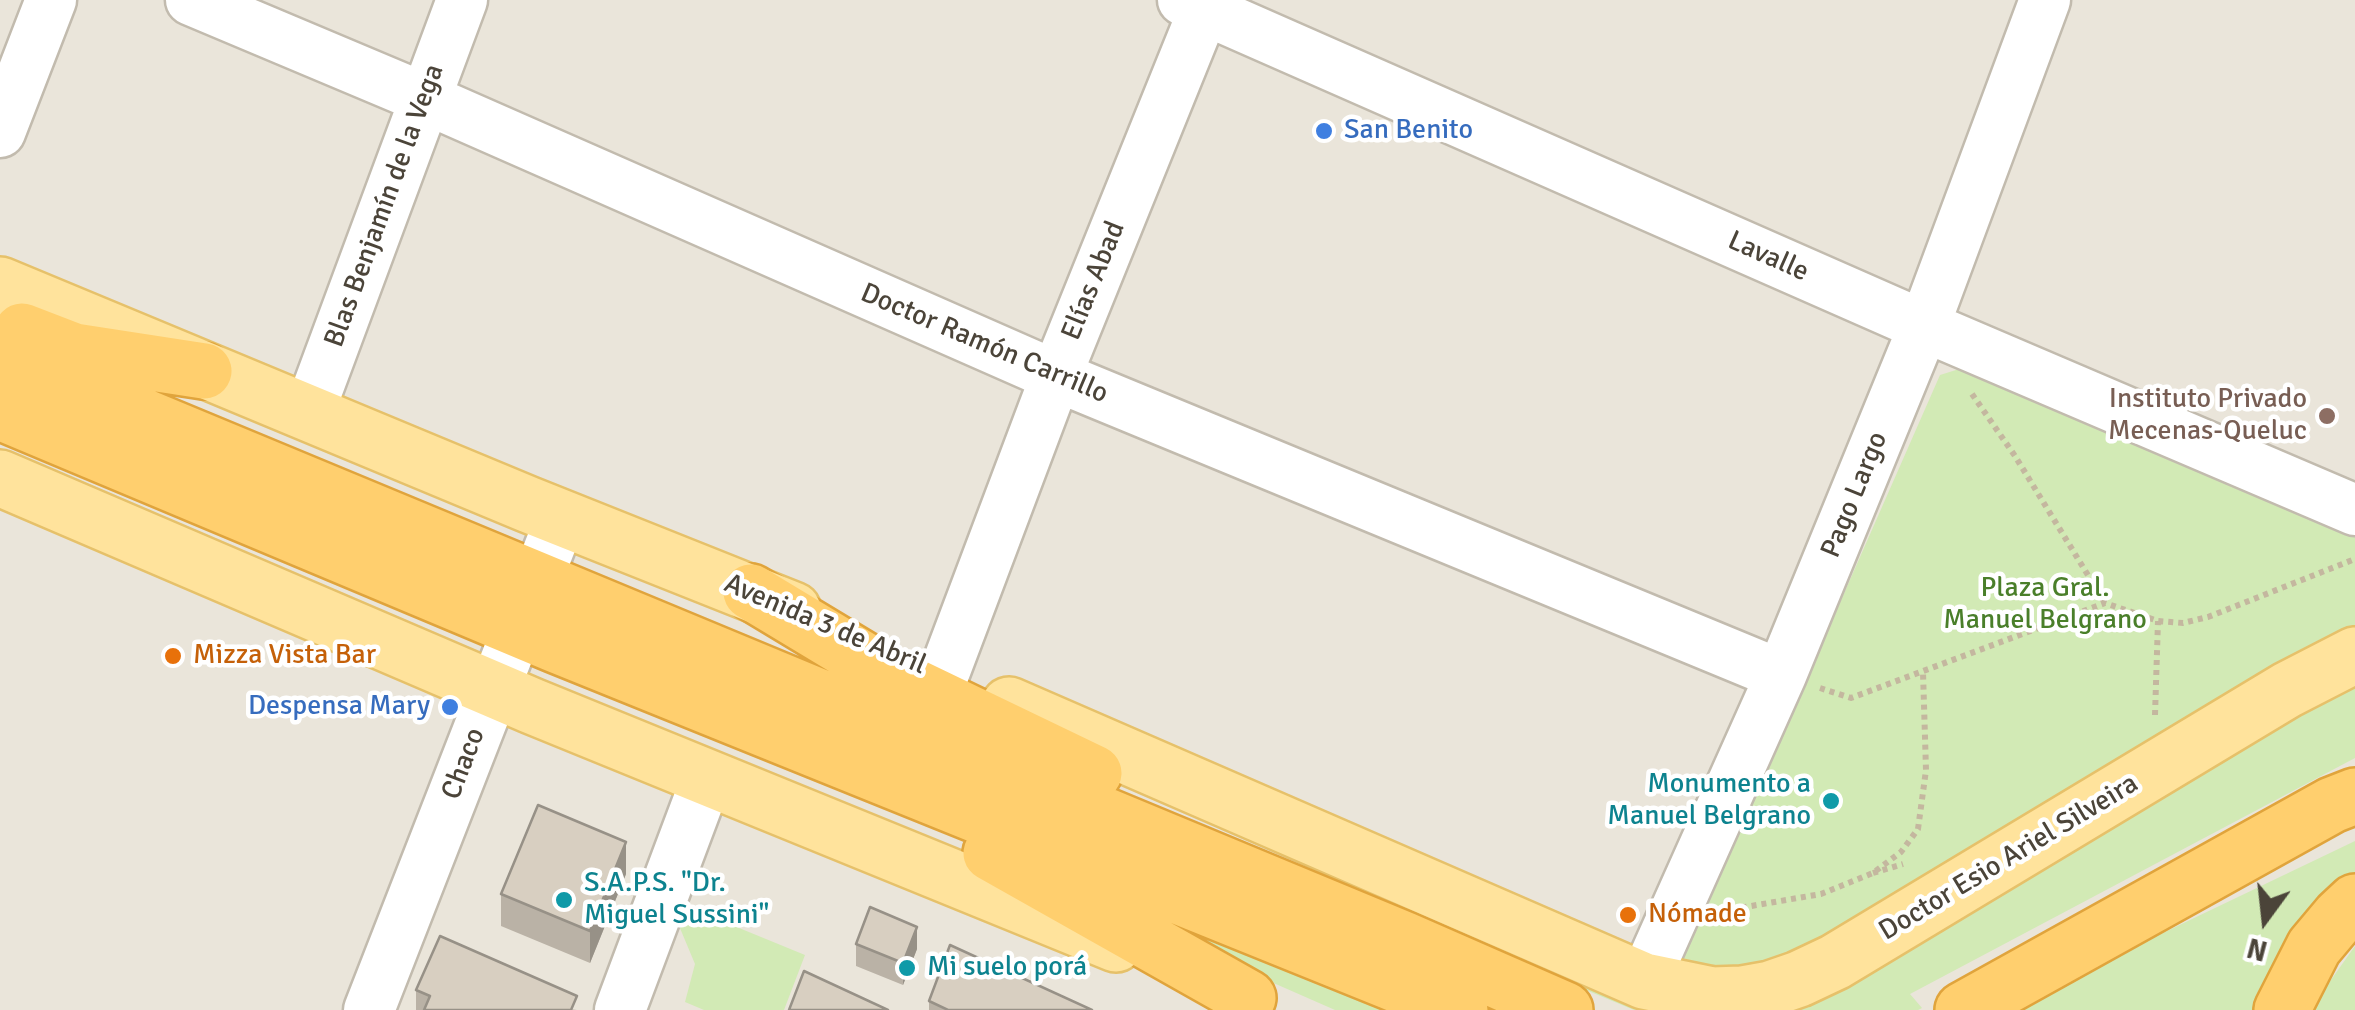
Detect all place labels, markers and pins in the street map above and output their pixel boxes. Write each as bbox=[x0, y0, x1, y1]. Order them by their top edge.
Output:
place label: San Benito bbox=[1344, 114, 1473, 148]
marker: San Benito bbox=[1313, 120, 1335, 142]
place label: Instituto Privado Mecenas-Queluc bbox=[2108, 383, 2307, 449]
marker: Instituto Privado Mecenas-Queluc bbox=[2316, 405, 2338, 427]
place label: Mizza Vista Bar bbox=[193, 639, 376, 673]
marker: Mizza Vista Bar bbox=[162, 645, 184, 667]
place label: Despensa Mary bbox=[248, 690, 430, 724]
marker: Despensa Mary bbox=[439, 696, 461, 718]
place label: Monumento a Manuel Belgrano bbox=[1607, 768, 1811, 834]
marker: Monumento a Manuel Belgrano bbox=[1820, 790, 1842, 812]
place label: S.A.P.S. "Dr. Miguel Sussini" bbox=[584, 867, 769, 933]
marker: S.A.P.S. "Dr. Miguel Sussini" bbox=[553, 889, 575, 911]
place label: Nómade bbox=[1648, 898, 1747, 932]
marker: Nómade bbox=[1617, 904, 1639, 926]
place label: Mi suelo porá bbox=[927, 951, 1087, 985]
marker: Mi suelo porá bbox=[896, 957, 918, 979]

